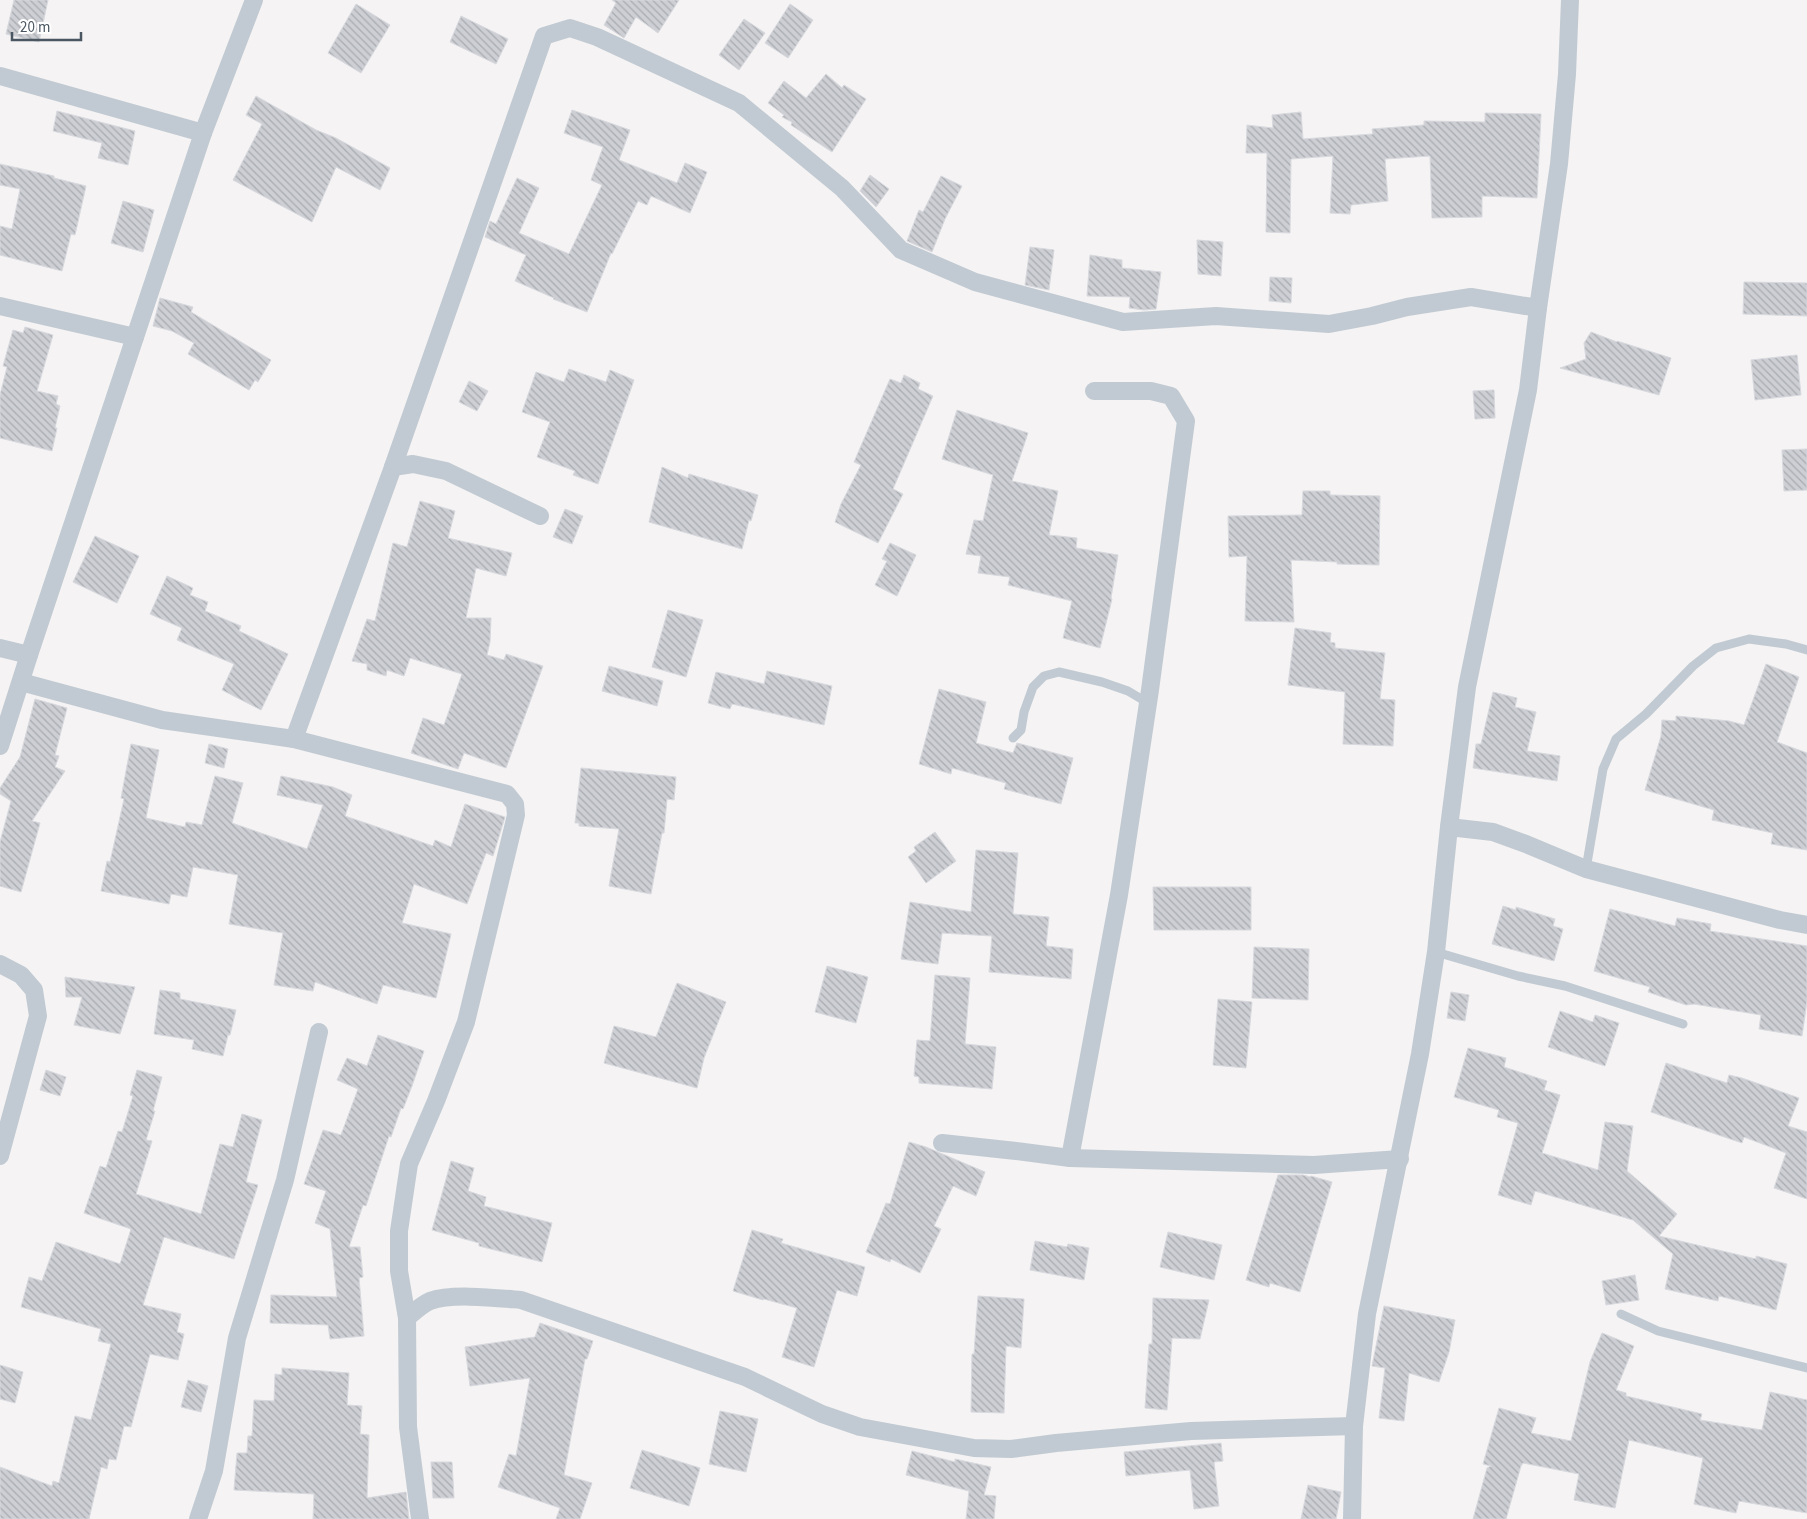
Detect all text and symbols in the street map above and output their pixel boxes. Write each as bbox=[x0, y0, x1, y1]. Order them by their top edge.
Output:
scale bar bbox=[12, 10, 81, 42]
text: 20 m bbox=[20, 17, 50, 38]

